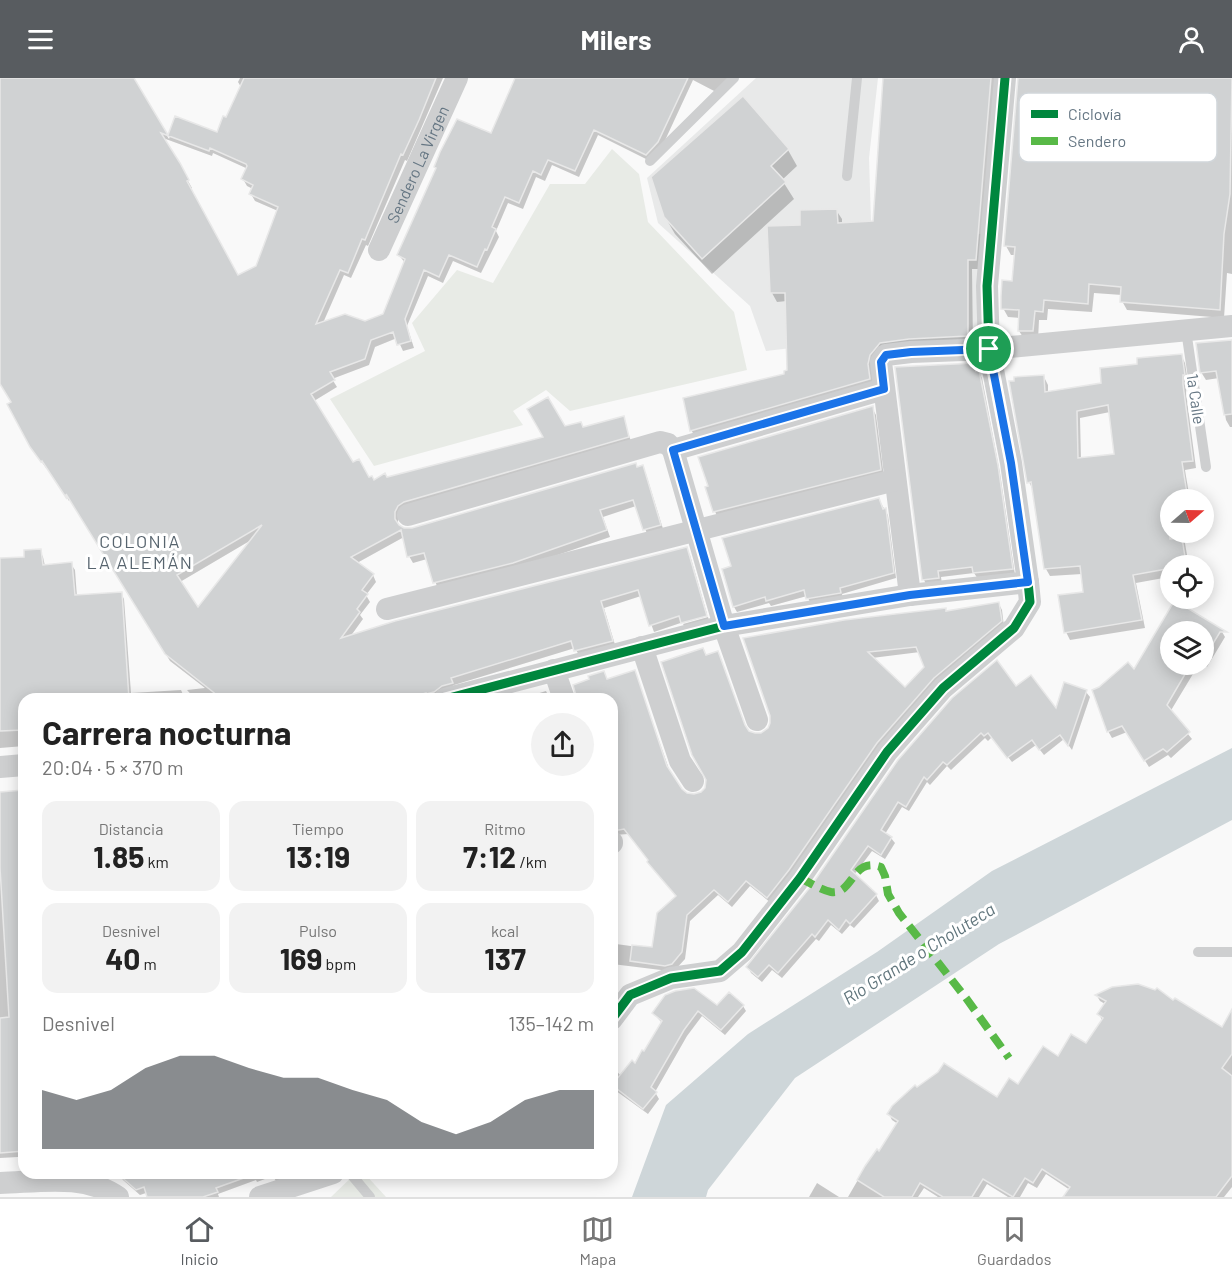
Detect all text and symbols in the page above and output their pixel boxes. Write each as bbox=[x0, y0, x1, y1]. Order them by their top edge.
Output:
icon: menu bbox=[24, 23, 57, 56]
text: Milers bbox=[580, 23, 652, 55]
icon: person bbox=[1175, 23, 1208, 56]
legend bbox=[1019, 93, 1217, 162]
street label: Sendero La Virgen bbox=[383, 103, 452, 226]
text: Ciclovía bbox=[1068, 104, 1121, 123]
text: Sendero bbox=[1068, 131, 1126, 150]
pin bbox=[963, 323, 1014, 374]
icon: arrive bbox=[972, 332, 1005, 365]
street label: 1a Calle bbox=[1184, 373, 1209, 425]
north arrow bbox=[1160, 489, 1214, 543]
map controls bbox=[1160, 489, 1214, 675]
district label: COLONIA LA ALEMÁN bbox=[86, 530, 194, 573]
button: locate bbox=[1160, 555, 1214, 609]
button: layers bbox=[1160, 621, 1214, 675]
text: Carrera nocturna bbox=[42, 712, 291, 752]
button: share bbox=[531, 713, 594, 776]
text: 20:04 · 5 × 370 m bbox=[42, 755, 184, 779]
text: Distancia bbox=[99, 819, 163, 838]
text: Tiempo bbox=[292, 819, 344, 838]
text: Ritmo bbox=[484, 819, 526, 838]
text: 1.85 bbox=[93, 838, 144, 874]
text: 13:19 bbox=[286, 838, 350, 874]
text: 7:12 bbox=[463, 838, 516, 874]
text: km bbox=[144, 852, 169, 871]
text: /km bbox=[516, 852, 547, 871]
water label: Río Grande o Choluteca bbox=[838, 897, 999, 1009]
text: Desnivel bbox=[102, 921, 160, 940]
text: Pulso bbox=[299, 921, 337, 940]
text: kcal bbox=[491, 921, 519, 940]
text: 40 bbox=[105, 940, 140, 976]
text: 169 bbox=[280, 940, 322, 976]
text: 137 bbox=[484, 940, 526, 976]
text: m bbox=[140, 954, 157, 973]
text: bpm bbox=[322, 954, 356, 973]
text: Desnivel bbox=[42, 1011, 115, 1035]
text: 135–142 m bbox=[508, 1011, 594, 1035]
tab: Inicio bbox=[181, 1213, 218, 1268]
tab: Mapa bbox=[579, 1213, 616, 1268]
tab: Guardados bbox=[977, 1213, 1051, 1268]

